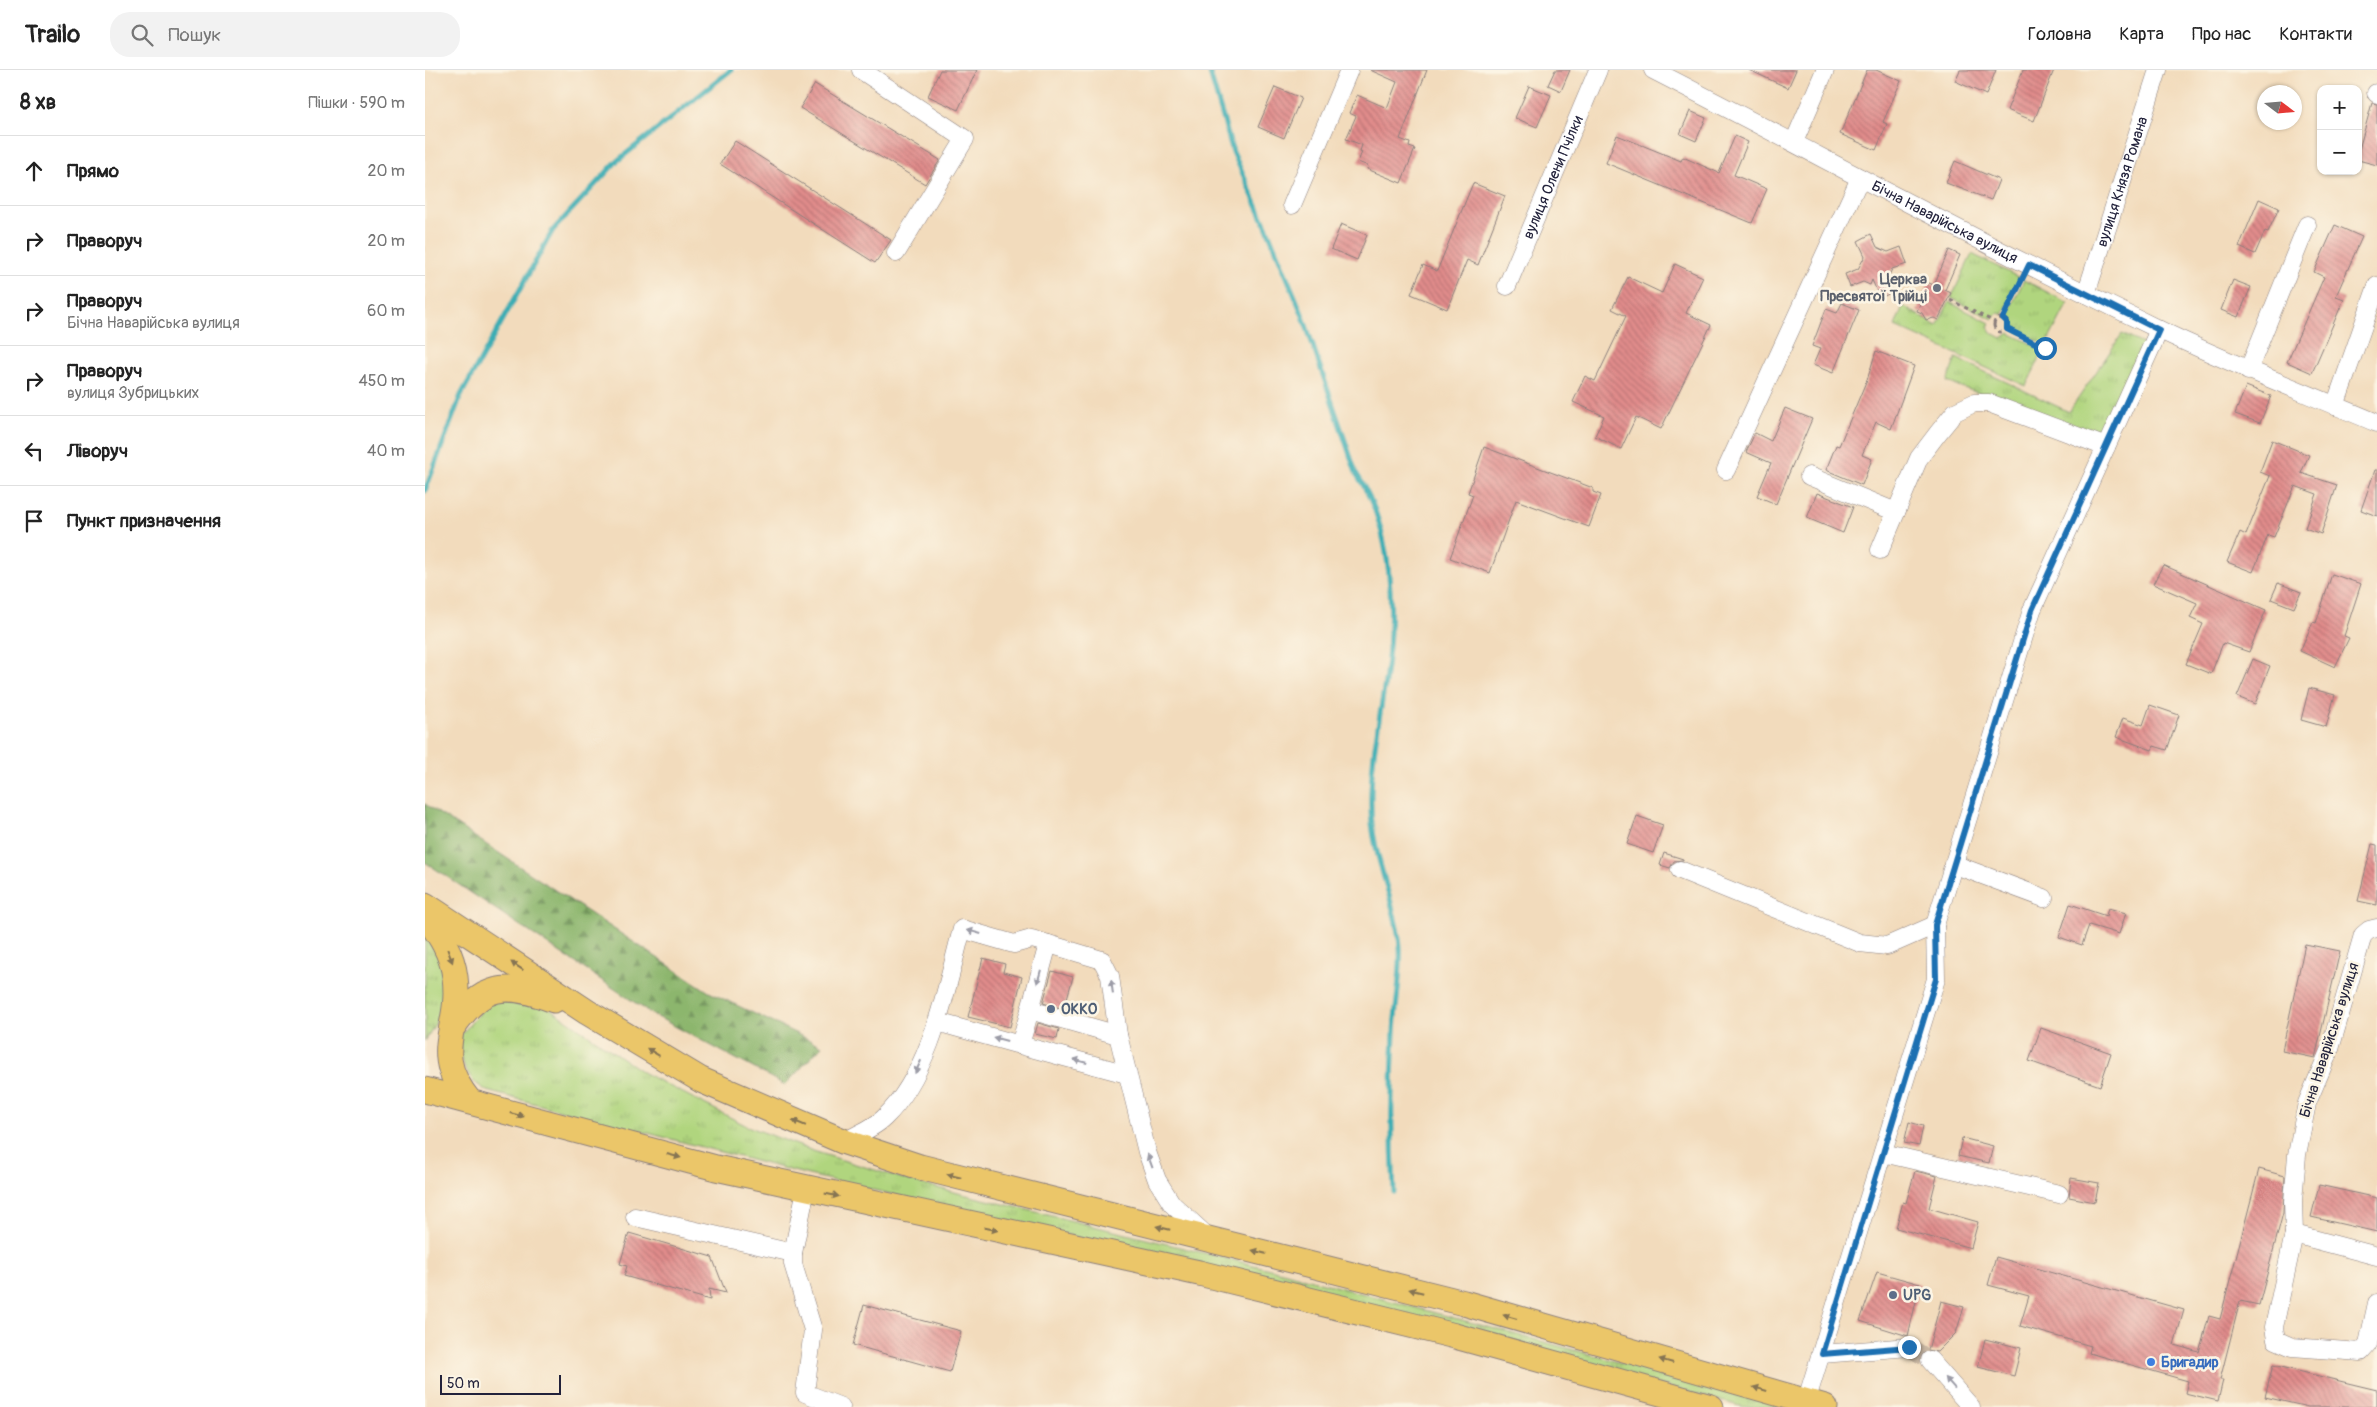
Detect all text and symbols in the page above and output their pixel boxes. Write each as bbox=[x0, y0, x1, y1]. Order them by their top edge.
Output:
search box bbox=[110, 12, 460, 57]
text: Trailo bbox=[25, 20, 80, 49]
icon: search bbox=[128, 21, 156, 49]
text: Пошук bbox=[168, 23, 221, 47]
text: Головна bbox=[2028, 23, 2091, 46]
text: Карта bbox=[2119, 23, 2164, 46]
text: Про нас bbox=[2192, 23, 2251, 46]
text: Контакти bbox=[2279, 23, 2352, 46]
north arrow bbox=[2257, 85, 2302, 130]
map controls bbox=[2317, 85, 2362, 175]
button: + bbox=[2317, 85, 2362, 130]
text: 8 хв bbox=[20, 89, 56, 116]
text: Пішки · 590 m bbox=[308, 93, 405, 113]
street label: вулиця Олени Пчілки bbox=[1519, 113, 1588, 242]
street label: вулиця Князя Романа bbox=[2093, 114, 2152, 249]
button: − bbox=[2317, 130, 2362, 175]
icon: ahead bbox=[20, 157, 48, 185]
text: Прямо bbox=[67, 159, 119, 183]
text: 20 m bbox=[367, 161, 405, 181]
street label: Бічна Наварійська вулиця bbox=[1868, 177, 2021, 268]
icon: right bbox=[20, 227, 48, 255]
text: Праворуч bbox=[67, 229, 142, 253]
text: 20 m bbox=[367, 231, 405, 251]
place label: Церква Пресвятої Трійці bbox=[1820, 270, 1927, 306]
marker: Церква Пресвятої Трійці bbox=[1931, 282, 1943, 294]
text: Праворуч bbox=[67, 289, 142, 313]
icon: right bbox=[20, 297, 48, 325]
text: 60 m bbox=[367, 301, 405, 321]
text: Бічна Наварійська вулиця bbox=[67, 313, 240, 333]
route start bbox=[2034, 337, 2057, 360]
text: Праворуч bbox=[67, 359, 142, 383]
icon: right bbox=[20, 367, 48, 395]
text: 450 m bbox=[358, 371, 405, 391]
text: вулиця Зубрицьких bbox=[67, 383, 199, 403]
icon: left bbox=[20, 437, 48, 465]
text: Ліворуч bbox=[67, 439, 128, 463]
text: 40 m bbox=[367, 441, 405, 461]
icon: arrive bbox=[20, 507, 48, 535]
text: Пункт призначення bbox=[67, 509, 221, 533]
one-way arrow bbox=[966, 928, 981, 936]
one-way arrow bbox=[446, 949, 454, 963]
street label: Бічна Наварійська вулиця bbox=[2295, 960, 2364, 1120]
one-way arrow bbox=[510, 961, 524, 970]
one-way arrow bbox=[1034, 970, 1042, 985]
one-way arrow bbox=[1108, 979, 1116, 995]
place label: ОККО bbox=[1061, 1000, 1098, 1019]
marker: ОККО bbox=[1045, 1003, 1057, 1015]
one-way arrow bbox=[992, 1035, 1007, 1043]
one-way arrow bbox=[647, 1048, 660, 1057]
one-way arrow bbox=[1073, 1057, 1088, 1065]
one-way arrow bbox=[914, 1060, 922, 1074]
one-way arrow bbox=[510, 1111, 525, 1119]
one-way arrow bbox=[792, 1119, 807, 1126]
one-way arrow bbox=[667, 1153, 682, 1161]
one-way arrow bbox=[1146, 1153, 1153, 1168]
one-way arrow bbox=[947, 1172, 962, 1180]
one-way arrow bbox=[825, 1191, 841, 1199]
one-way arrow bbox=[1156, 1224, 1171, 1232]
one-way arrow bbox=[983, 1225, 999, 1233]
one-way arrow bbox=[1251, 1247, 1266, 1255]
place label: UPG bbox=[1903, 1286, 1931, 1305]
one-way arrow bbox=[1409, 1287, 1424, 1295]
marker: UPG bbox=[1887, 1289, 1899, 1301]
one-way arrow bbox=[1502, 1312, 1517, 1320]
route end bbox=[1898, 1336, 1921, 1359]
place label: Бригадир bbox=[2161, 1353, 2219, 1372]
marker: Бригадир bbox=[2145, 1356, 2157, 1368]
one-way arrow bbox=[1658, 1357, 1673, 1365]
scale bar bbox=[440, 1372, 561, 1395]
text: 50 m bbox=[447, 1375, 480, 1392]
one-way arrow bbox=[1945, 1377, 1956, 1390]
one-way arrow bbox=[1752, 1384, 1767, 1392]

